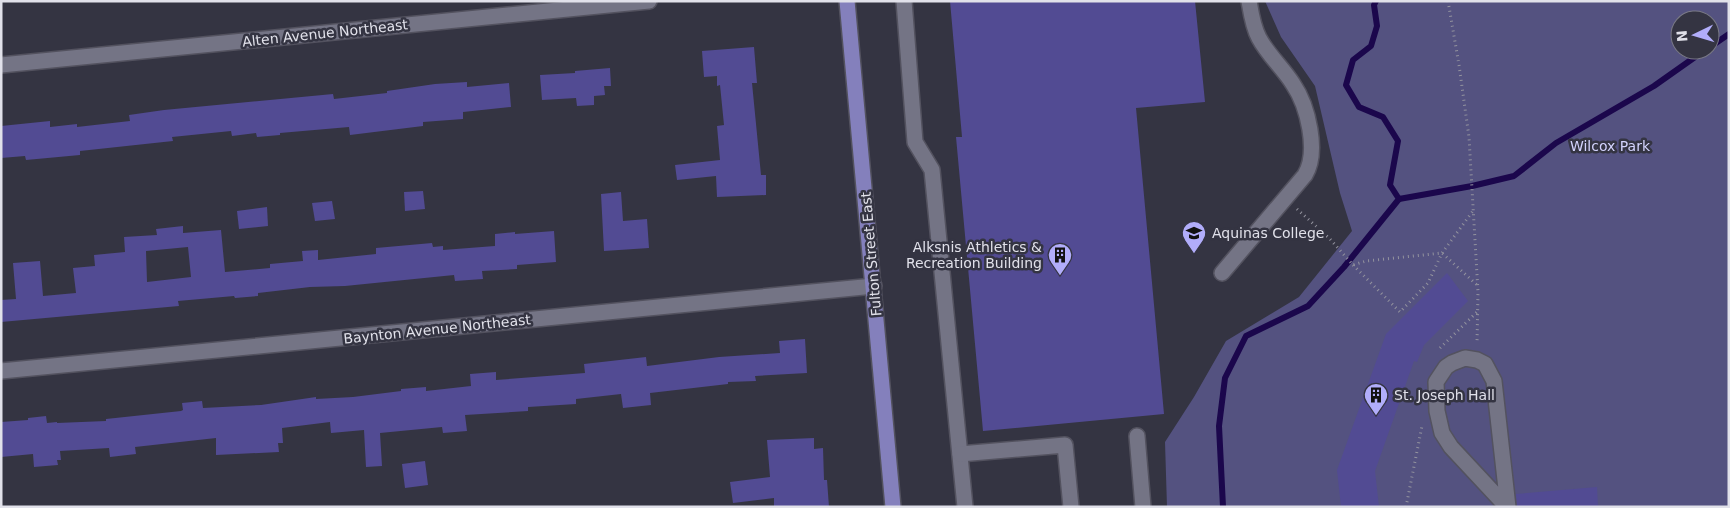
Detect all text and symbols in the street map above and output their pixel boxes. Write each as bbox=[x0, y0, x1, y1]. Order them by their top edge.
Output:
north arrow bbox=[1670, 10, 1720, 60]
street label: Alten Avenue Northeast bbox=[241, 16, 409, 50]
text: N bbox=[1674, 30, 1691, 43]
park label: Wilcox Park bbox=[1570, 138, 1651, 154]
street label: Fulton Street East bbox=[858, 191, 884, 317]
school or university icon: Aquinas College bbox=[1181, 220, 1207, 254]
place label: Aquinas College bbox=[1212, 225, 1324, 241]
place label: Alksnis Athletics & Recreation Building bbox=[906, 239, 1042, 271]
building icon: Alksnis Athletics & Recreation Building bbox=[1047, 242, 1073, 276]
street label: Baynton Avenue Northeast bbox=[343, 311, 532, 347]
building icon: St. Joseph Hall bbox=[1363, 382, 1389, 416]
place label: St. Joseph Hall bbox=[1394, 387, 1495, 403]

